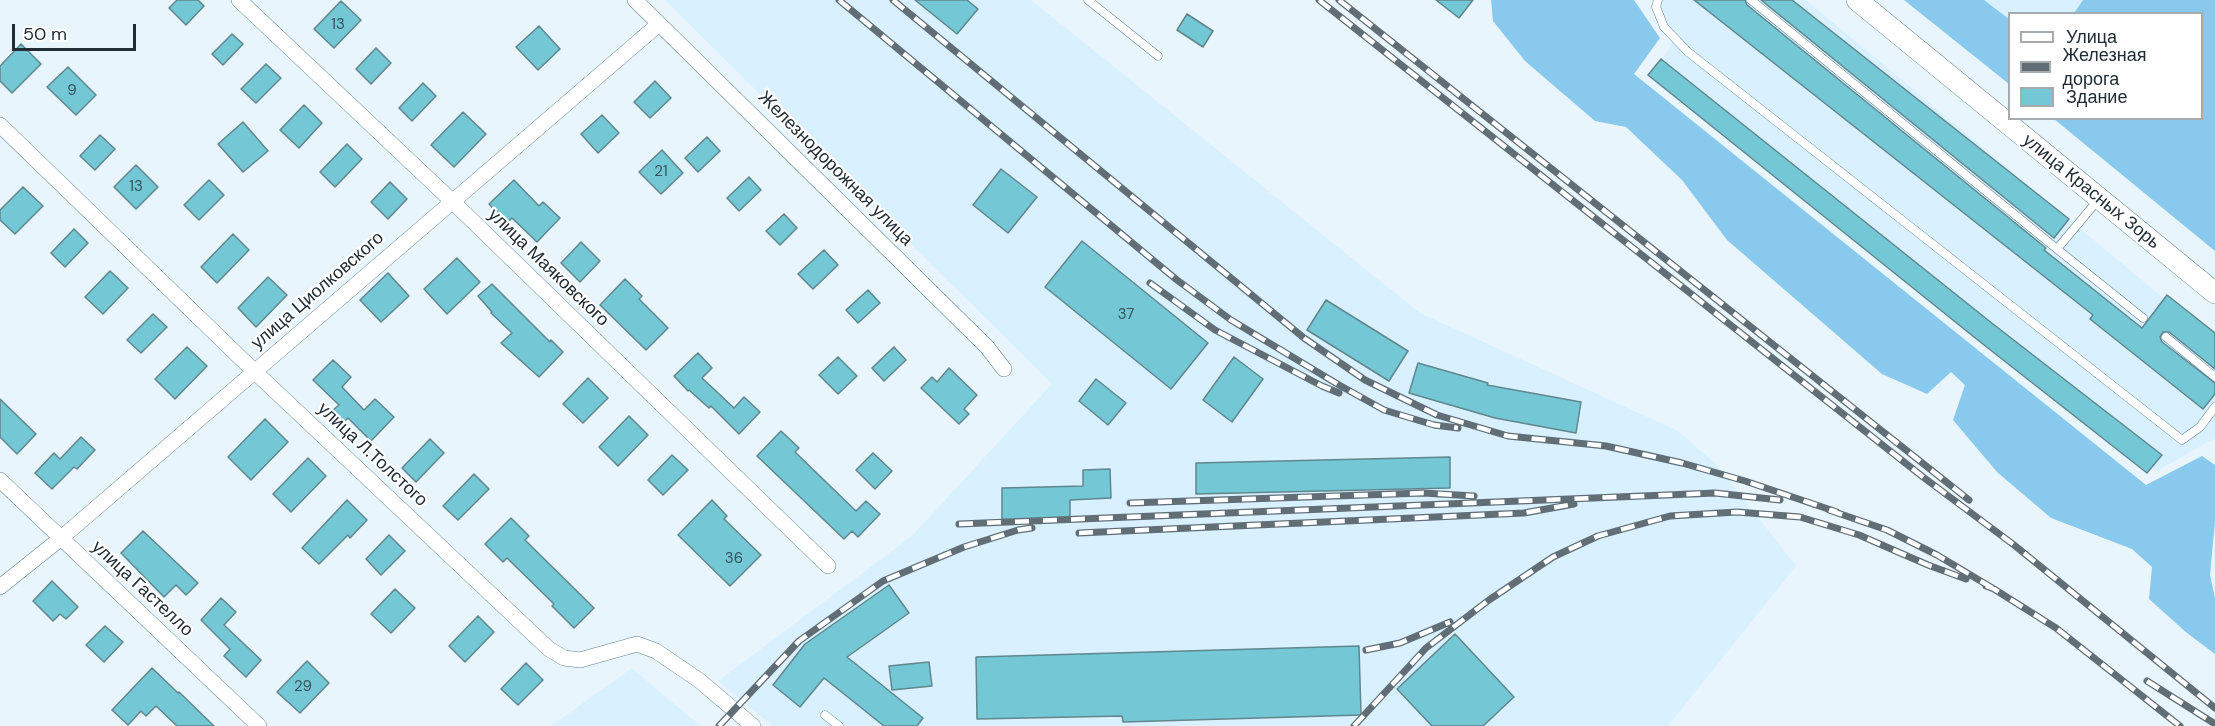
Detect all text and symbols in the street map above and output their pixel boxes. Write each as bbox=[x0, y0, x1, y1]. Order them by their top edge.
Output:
scale bar bbox=[15, 12, 140, 50]
legend bbox=[2008, 12, 2203, 120]
house number: 13 bbox=[331, 16, 345, 34]
text: 50 m bbox=[23, 22, 67, 46]
text: Улица bbox=[2066, 25, 2117, 49]
text: Железная дорога bbox=[2063, 43, 2146, 91]
house number: 9 bbox=[67, 82, 77, 100]
text: Здание bbox=[2066, 85, 2127, 109]
street label: Железнодорожная улица bbox=[753, 87, 917, 251]
street label: улица Красных Зорь bbox=[2018, 130, 2164, 254]
house number: 21 bbox=[654, 163, 668, 181]
house number: 13 bbox=[129, 178, 143, 196]
street label: улица Маяковского bbox=[483, 205, 613, 331]
street label: улица Циолковского bbox=[247, 228, 389, 354]
house number: 37 bbox=[1118, 306, 1134, 324]
street label: улица Л.Толстого bbox=[312, 398, 432, 512]
street label: улица Гастелло bbox=[87, 537, 197, 641]
house number: 36 bbox=[725, 550, 743, 568]
house number: 29 bbox=[294, 678, 312, 696]

